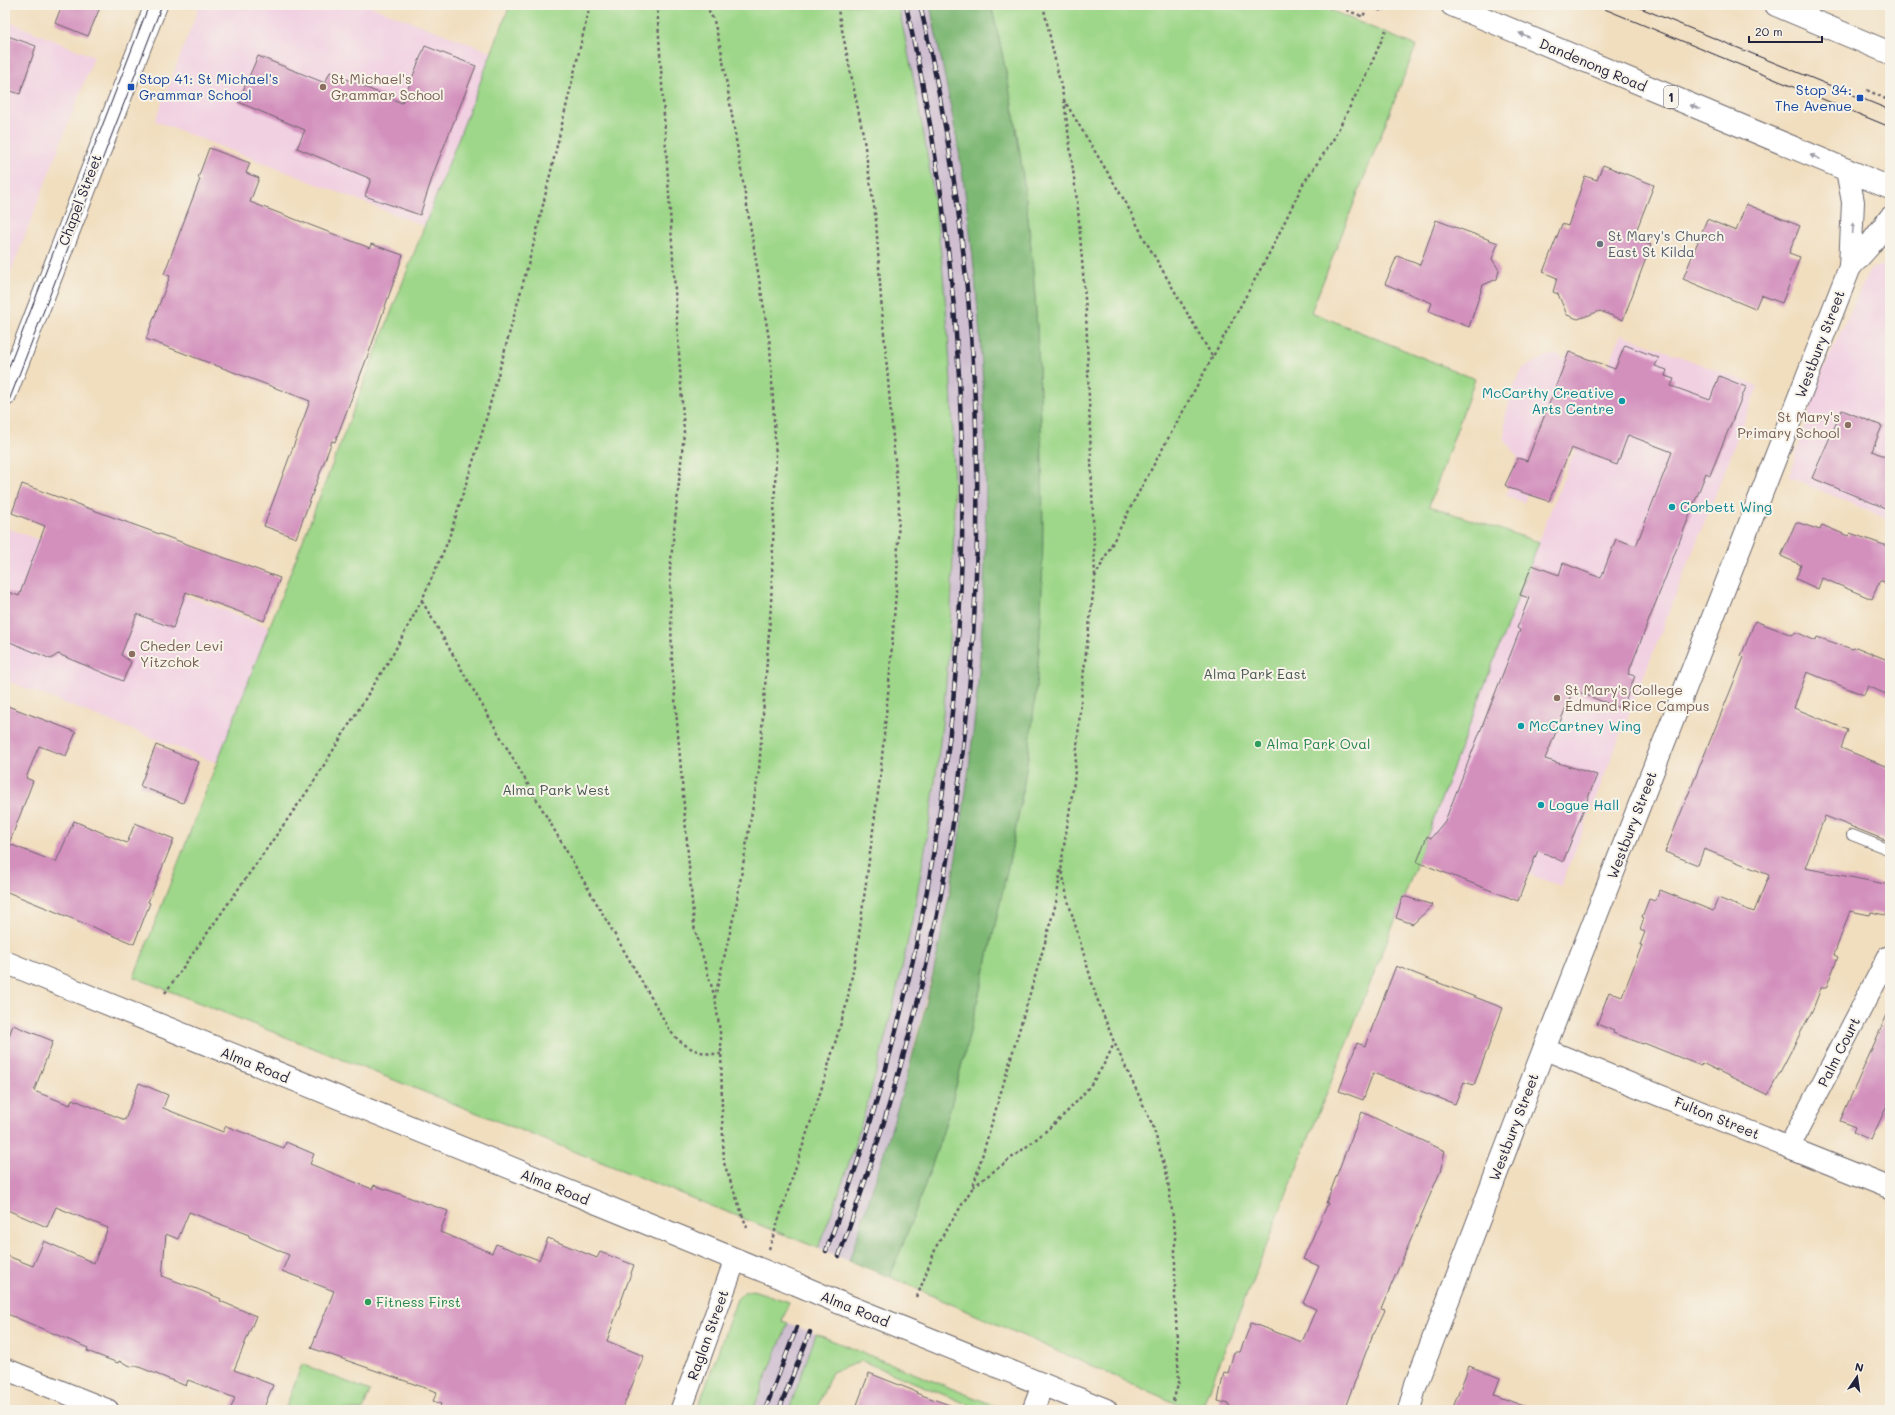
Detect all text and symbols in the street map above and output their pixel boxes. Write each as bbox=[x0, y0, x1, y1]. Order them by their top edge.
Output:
scale bar bbox=[1749, 18, 1822, 44]
text: 20 m bbox=[1755, 23, 1783, 39]
one-way arrow bbox=[1517, 32, 1529, 38]
street label: Dandenong Road bbox=[1537, 33, 1650, 96]
place label: Stop 41: St Michael's Grammar School bbox=[139, 69, 279, 104]
place label: St Michael's Grammar School bbox=[331, 69, 444, 104]
place label: Stop 34: The Avenue bbox=[1775, 80, 1852, 115]
marker: Stop 41: St Michael's Grammar School bbox=[126, 82, 136, 92]
marker: St Michael's Grammar School bbox=[318, 82, 328, 92]
road number: 1 bbox=[1664, 86, 1678, 108]
marker: Stop 34: The Avenue bbox=[1855, 93, 1865, 103]
one-way arrow bbox=[1689, 104, 1701, 110]
street label: Chapel Street bbox=[53, 151, 106, 248]
one-way arrow bbox=[1809, 154, 1821, 160]
one-way arrow bbox=[1849, 222, 1856, 234]
place label: St Mary's Church East St Kilda bbox=[1608, 226, 1724, 261]
marker: St Mary's Church East St Kilda bbox=[1595, 239, 1605, 249]
street label: Westbury Street bbox=[1790, 287, 1849, 400]
place label: McCarthy Creative Arts Centre bbox=[1482, 383, 1614, 418]
marker: McCarthy Creative Arts Centre bbox=[1617, 396, 1627, 406]
place label: St Mary's Primary School bbox=[1737, 407, 1840, 442]
marker: St Mary's Primary School bbox=[1843, 420, 1853, 430]
place label: Corbett Wing bbox=[1680, 497, 1772, 516]
marker: Corbett Wing bbox=[1667, 502, 1677, 512]
place label: Cheder Levi Yitzchok bbox=[140, 636, 223, 671]
marker: Cheder Levi Yitzchok bbox=[127, 649, 137, 659]
park label: Alma Park East bbox=[1203, 664, 1307, 683]
place label: St Mary's College Edmund Rice Campus bbox=[1565, 680, 1709, 715]
marker: St Mary's College Edmund Rice Campus bbox=[1552, 693, 1562, 703]
place label: McCartney Wing bbox=[1529, 716, 1641, 735]
marker: McCartney Wing bbox=[1516, 721, 1526, 731]
place label: Alma Park Oval bbox=[1266, 734, 1371, 753]
marker: Alma Park Oval bbox=[1253, 739, 1263, 749]
street label: Westbury Street bbox=[1602, 768, 1661, 881]
park label: Alma Park West bbox=[502, 780, 610, 799]
place label: Logue Hall bbox=[1549, 795, 1619, 814]
marker: Logue Hall bbox=[1536, 800, 1546, 810]
street label: Palm Court bbox=[1813, 1014, 1864, 1090]
street label: Alma Road bbox=[218, 1042, 292, 1087]
street label: Westbury Street bbox=[1484, 1070, 1543, 1183]
street label: Fulton Street bbox=[1672, 1092, 1763, 1143]
street label: Alma Road bbox=[518, 1164, 592, 1209]
street label: Alma Road bbox=[818, 1286, 892, 1331]
street label: Raglan Street bbox=[682, 1287, 733, 1383]
place label: Fitness First bbox=[376, 1292, 461, 1311]
marker: Fitness First bbox=[363, 1297, 373, 1307]
north arrow bbox=[1837, 1357, 1877, 1397]
text: N bbox=[1854, 1359, 1865, 1375]

